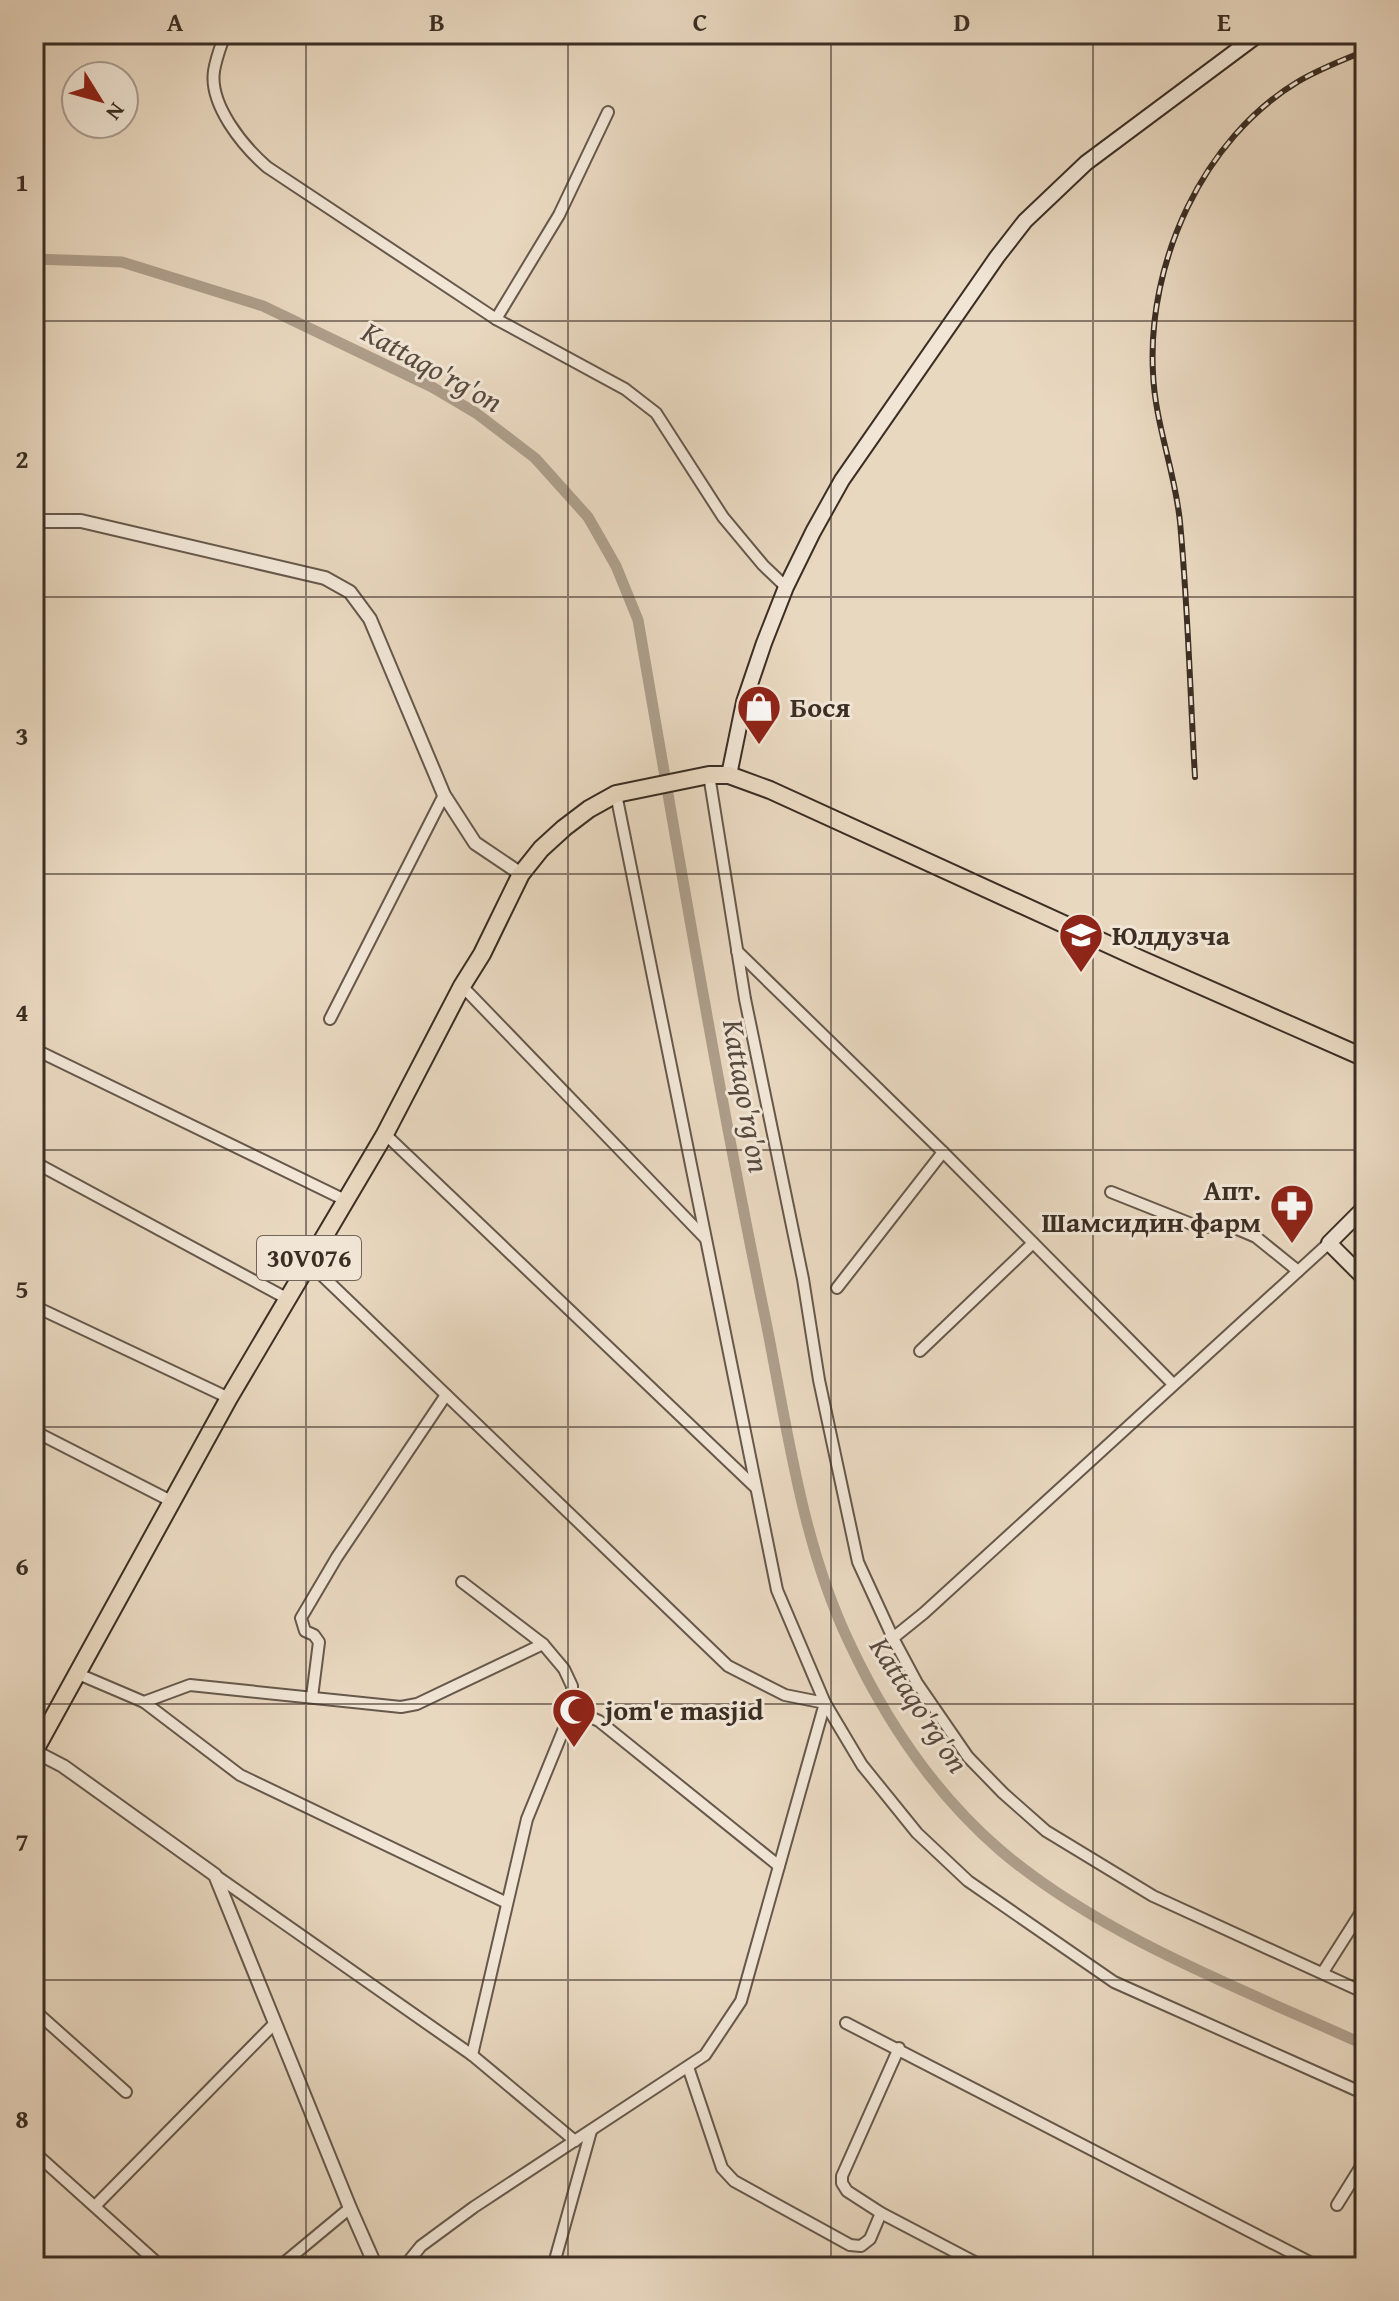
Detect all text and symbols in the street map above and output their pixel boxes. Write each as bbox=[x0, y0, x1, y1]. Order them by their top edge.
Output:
text: A bbox=[167, 2, 184, 41]
text: B bbox=[429, 2, 445, 41]
text: C bbox=[693, 2, 707, 41]
text: D bbox=[954, 2, 970, 41]
text: E bbox=[1217, 2, 1231, 41]
north arrow bbox=[60, 60, 140, 140]
text: N bbox=[99, 97, 133, 128]
text: 1 bbox=[15, 162, 29, 201]
water label: Kattaqo'rg'on bbox=[353, 309, 511, 423]
text: 2 bbox=[15, 439, 29, 478]
shop icon: Бося bbox=[735, 683, 783, 746]
place label: Бося bbox=[790, 686, 850, 727]
text: 3 bbox=[15, 716, 29, 755]
school or university icon: Юлдузча bbox=[1057, 911, 1105, 974]
place label: Юлдузча bbox=[1112, 914, 1231, 955]
text: 4 bbox=[15, 992, 29, 1031]
water label: Kattaqo'rg'on bbox=[712, 1015, 782, 1176]
place label: Апт. Шамсидин фарм bbox=[1042, 1169, 1261, 1242]
pharmacy icon: Апт. Шамсидин фарм bbox=[1268, 1182, 1316, 1245]
road number: 30V076 bbox=[257, 1236, 361, 1280]
text: 5 bbox=[15, 1269, 29, 1308]
text: 6 bbox=[15, 1546, 29, 1585]
water label: Kattaqo'rg'on bbox=[859, 1627, 980, 1781]
mosque icon: jom'e masjid bbox=[550, 1686, 598, 1749]
place label: jom'e masjid bbox=[600, 1689, 764, 1730]
text: 7 bbox=[15, 1822, 29, 1861]
text: 8 bbox=[15, 2099, 29, 2138]

